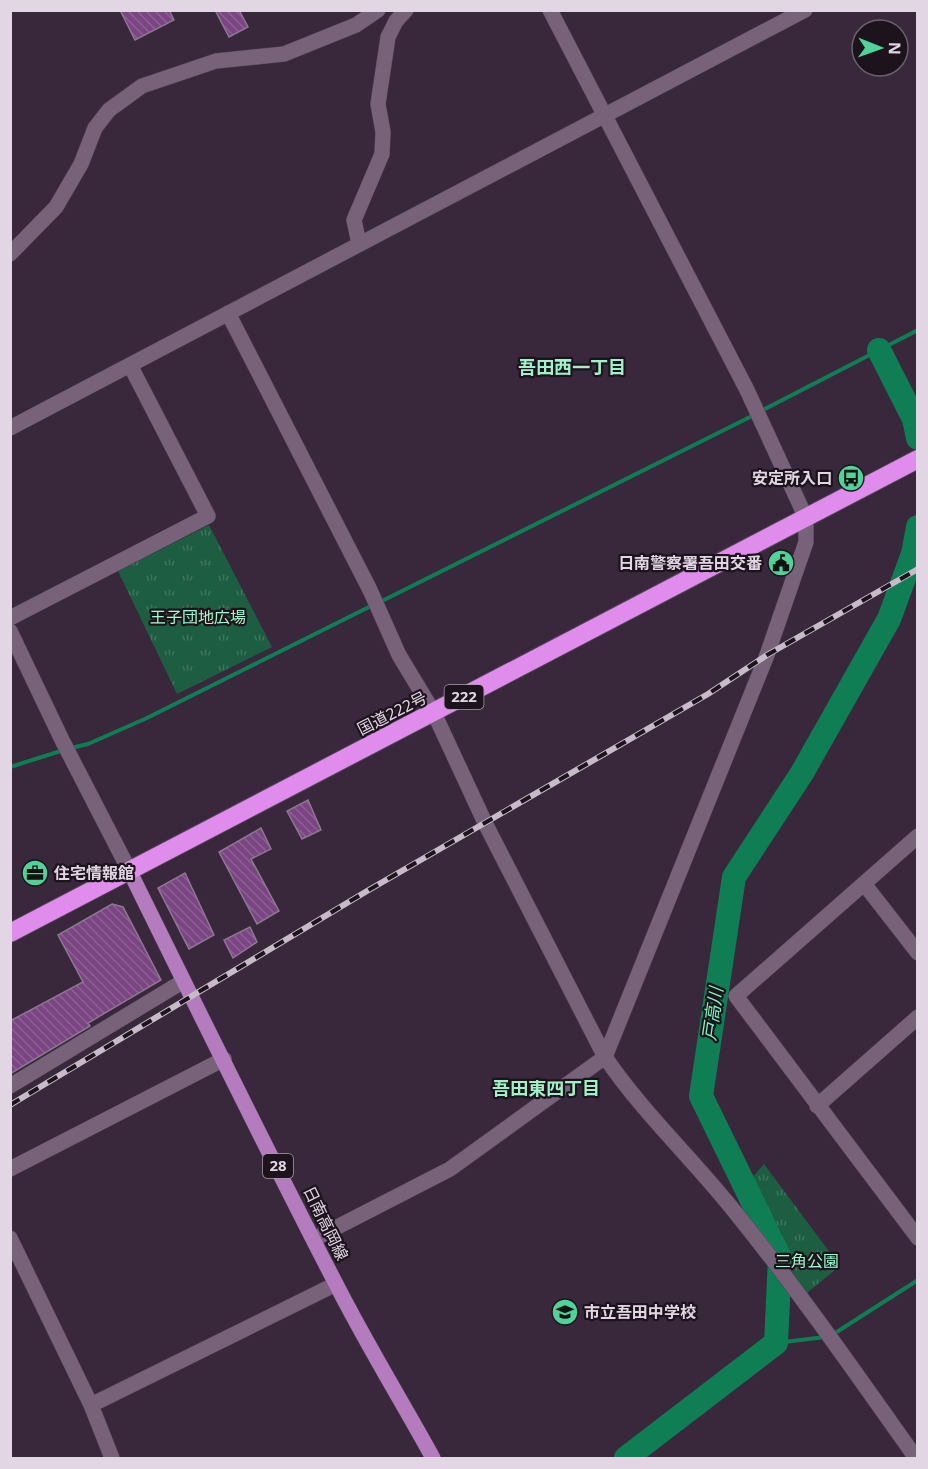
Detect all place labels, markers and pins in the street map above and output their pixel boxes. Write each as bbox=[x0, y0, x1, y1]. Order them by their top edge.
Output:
bus stop icon: 安定所入口 bbox=[836, 463, 866, 493]
place label: 安定所入口 bbox=[752, 467, 832, 489]
public building icon: 日南警察署吾田交番 bbox=[766, 548, 796, 578]
place label: 日南警察署吾田交番 bbox=[618, 552, 762, 574]
office icon: 住宅情報館 bbox=[20, 858, 50, 888]
place label: 住宅情報館 bbox=[53, 862, 134, 884]
school or university icon: 市立吾田中学校 bbox=[550, 1297, 580, 1327]
place label: 市立吾田中学校 bbox=[584, 1301, 696, 1323]

